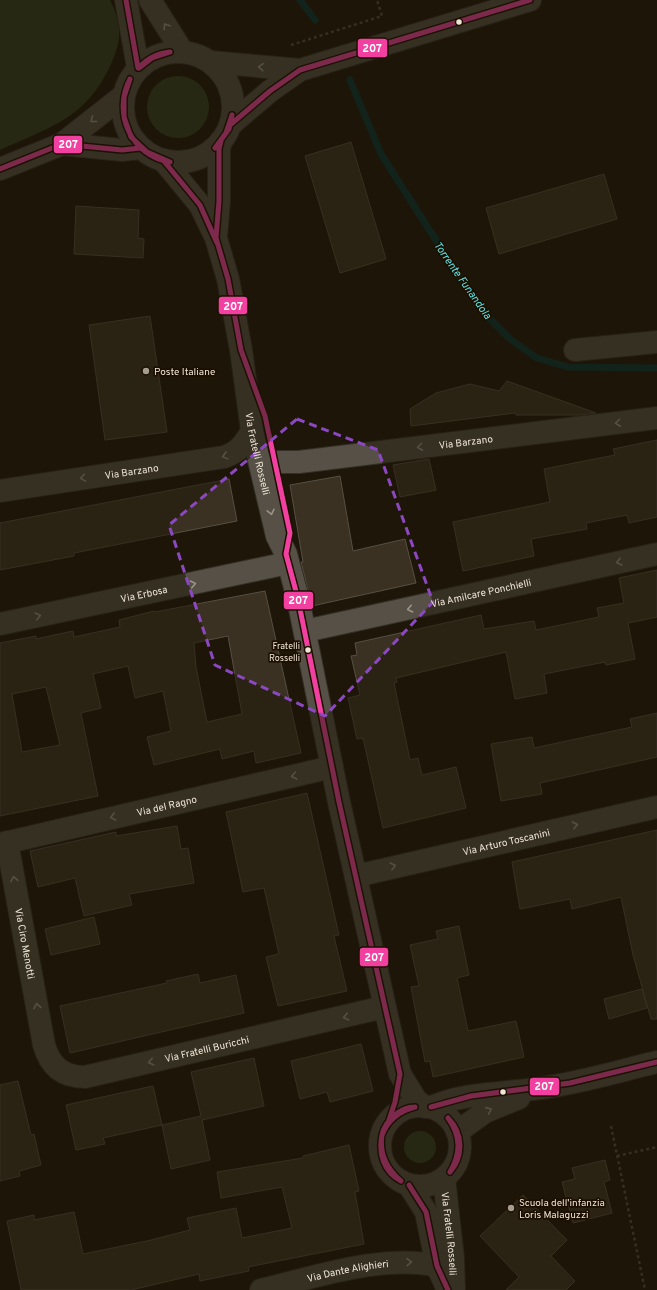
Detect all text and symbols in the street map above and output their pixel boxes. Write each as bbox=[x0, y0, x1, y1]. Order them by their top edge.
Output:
unlabelled marker bbox=[454, 17, 464, 27]
one-way arrow bbox=[163, 23, 170, 30]
line badge: 207 bbox=[357, 38, 388, 58]
text: 207 bbox=[362, 42, 382, 56]
one-way arrow bbox=[258, 62, 264, 71]
one-way arrow bbox=[90, 115, 97, 122]
line badge: 207 bbox=[53, 135, 83, 154]
text: 207 bbox=[58, 138, 78, 152]
water label: Torrente Funandola bbox=[430, 239, 494, 322]
line badge: 207 bbox=[218, 296, 248, 315]
text: 207 bbox=[223, 300, 243, 314]
marker: Poste Italiane bbox=[141, 366, 151, 376]
place label: Poste Italiane bbox=[154, 366, 215, 379]
street label: Via Fratelli Rosselli bbox=[242, 412, 272, 497]
one-way arrow bbox=[615, 418, 621, 427]
street label: Via Barzano bbox=[438, 433, 494, 453]
one-way arrow bbox=[417, 442, 423, 451]
one-way arrow bbox=[222, 451, 229, 460]
street label: Via Barzano bbox=[104, 462, 160, 483]
one-way arrow bbox=[80, 474, 86, 482]
one-way arrow bbox=[267, 509, 275, 515]
one-way arrow bbox=[616, 558, 622, 566]
street label: Via Amilcare Ponchielli bbox=[430, 577, 533, 611]
one-way arrow bbox=[190, 580, 196, 588]
street label: Via Erbosa bbox=[119, 584, 169, 606]
line badge: 207 bbox=[283, 591, 314, 610]
text: 207 bbox=[288, 594, 308, 608]
one-way arrow bbox=[407, 604, 413, 612]
one-way arrow bbox=[35, 613, 41, 621]
place label: Fratelli Rosselli bbox=[269, 641, 300, 664]
marker: Fratelli Rosselli bbox=[303, 645, 313, 655]
one-way arrow bbox=[291, 771, 298, 779]
street label: Via del Ragno bbox=[135, 793, 199, 820]
one-way arrow bbox=[110, 813, 116, 821]
one-way arrow bbox=[572, 822, 578, 830]
street label: Via Arturo Toscanini bbox=[461, 827, 551, 859]
one-way arrow bbox=[390, 862, 397, 871]
one-way arrow bbox=[10, 875, 18, 882]
street label: Via Ciro Menotti bbox=[11, 907, 37, 980]
line badge: 207 bbox=[359, 947, 389, 967]
text: 207 bbox=[364, 951, 384, 965]
one-way arrow bbox=[33, 1003, 42, 1010]
one-way arrow bbox=[343, 1012, 349, 1020]
street label: Via Fratelli Buricchi bbox=[163, 1034, 251, 1066]
one-way arrow bbox=[148, 1057, 155, 1065]
line badge: 207 bbox=[529, 1077, 560, 1096]
text: 207 bbox=[534, 1080, 554, 1094]
unlabelled marker bbox=[498, 1087, 508, 1097]
one-way arrow bbox=[485, 1107, 493, 1115]
street label: Via Fratelli Rosselli bbox=[438, 1191, 459, 1276]
place label: Scuola dell'infanzia Loris Malaguzzi bbox=[519, 1197, 605, 1222]
marker: Scuola dell'infanzia Loris Malaguzzi bbox=[506, 1203, 516, 1213]
street label: Via Dante Alighieri bbox=[306, 1258, 389, 1286]
one-way arrow bbox=[406, 1258, 412, 1266]

